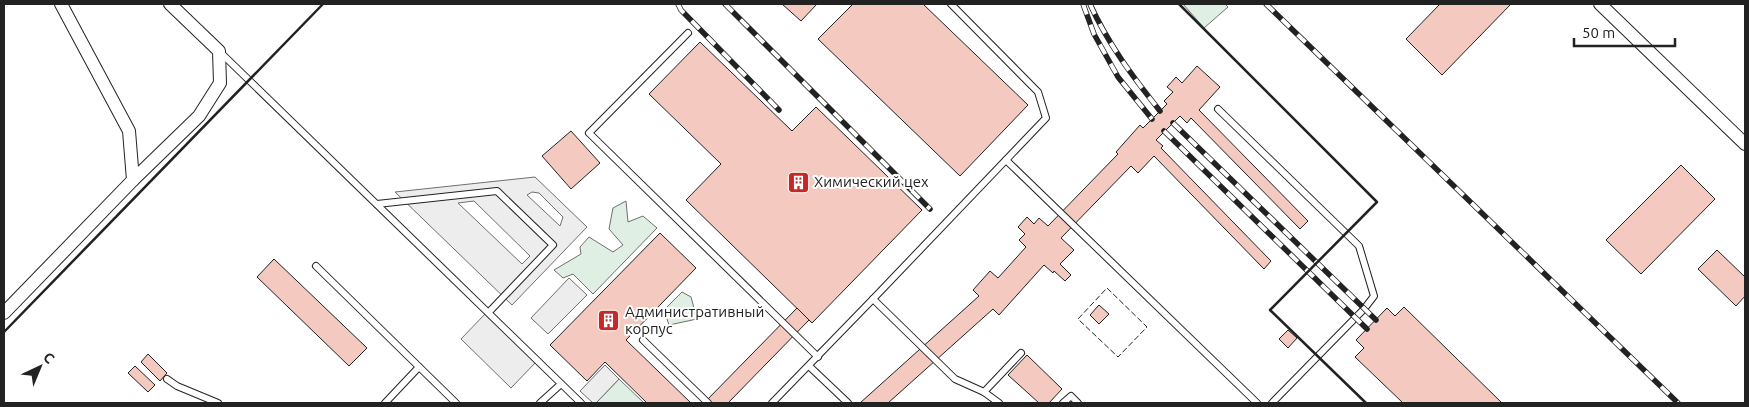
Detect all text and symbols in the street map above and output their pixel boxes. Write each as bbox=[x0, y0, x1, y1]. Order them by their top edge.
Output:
scale bar bbox=[1574, 15, 1675, 47]
text: 50 m bbox=[1582, 24, 1615, 41]
building icon: Химический цех bbox=[786, 170, 810, 194]
place label: Химический цех bbox=[814, 173, 929, 190]
place label: Административный корпус bbox=[625, 303, 764, 337]
building icon: Административный корпус bbox=[597, 309, 621, 333]
north arrow bbox=[15, 342, 65, 392]
text: С bbox=[40, 349, 58, 367]

